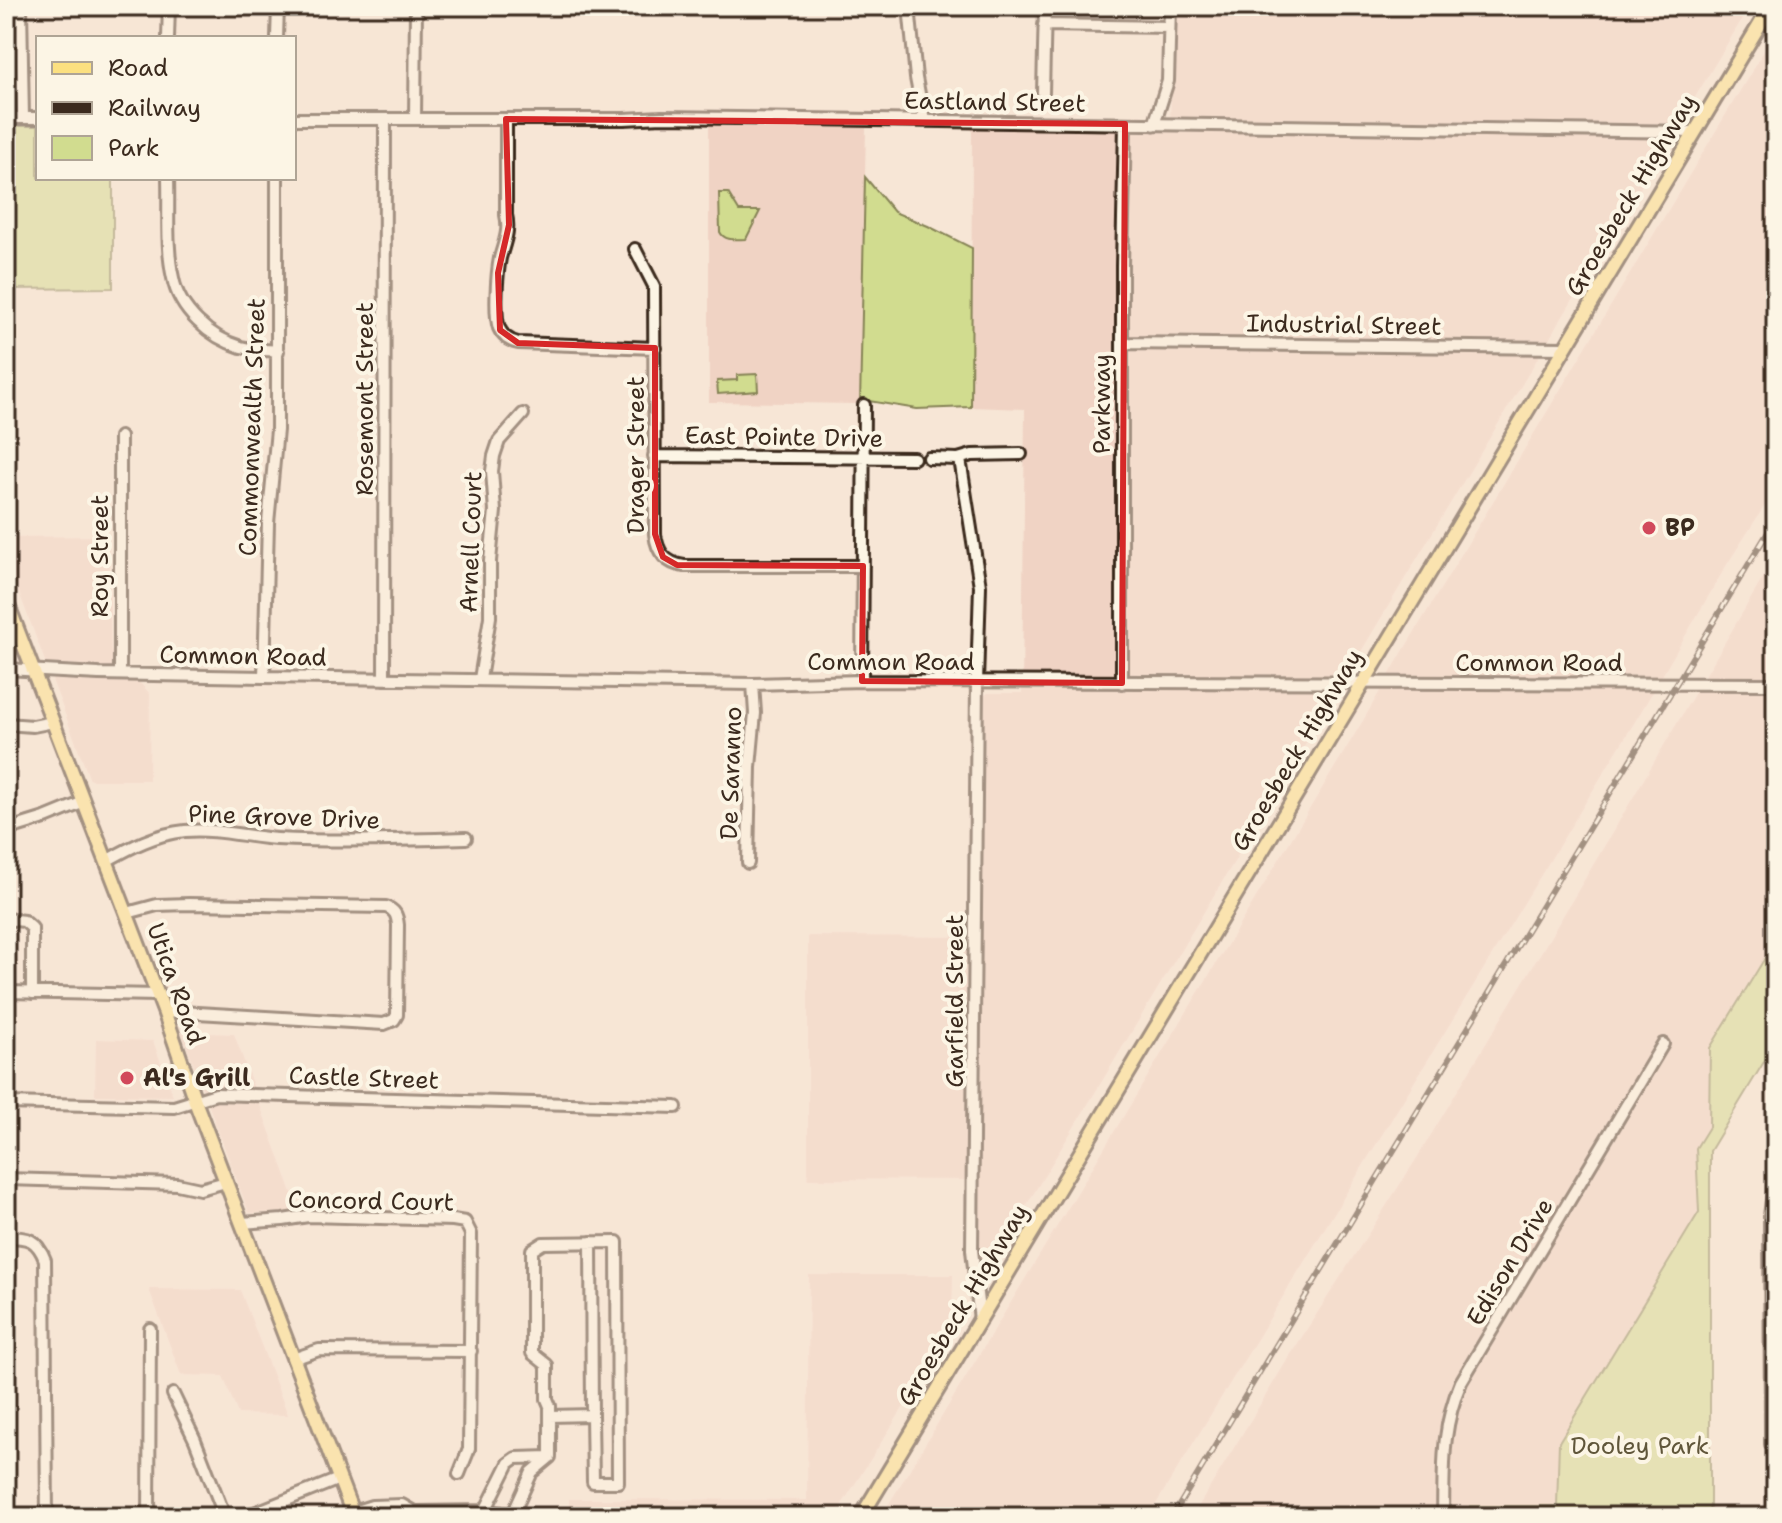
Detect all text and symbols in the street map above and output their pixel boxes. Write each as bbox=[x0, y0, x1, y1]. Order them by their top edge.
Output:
legend bbox=[36, 36, 296, 180]
text: Road bbox=[108, 52, 168, 84]
street label: Eastland Street bbox=[904, 84, 1086, 120]
street label: Groesbeck Highway bbox=[1558, 88, 1704, 302]
text: Railway bbox=[108, 92, 201, 124]
text: Park bbox=[108, 132, 160, 164]
street label: Commonwealth Street bbox=[232, 297, 272, 557]
street label: Rosemont Street bbox=[349, 302, 381, 496]
street label: Industrial Street bbox=[1246, 307, 1442, 343]
street label: Parkway bbox=[1086, 354, 1118, 454]
street label: Drager Street bbox=[620, 376, 652, 534]
street label: East Pointe Drive bbox=[685, 419, 883, 455]
street label: Arnell Court bbox=[453, 471, 489, 613]
street label: Roy Street bbox=[84, 495, 116, 617]
place label: BP bbox=[1665, 512, 1695, 544]
marker: BP bbox=[1640, 519, 1658, 537]
street label: Common Road bbox=[159, 639, 327, 673]
street label: Groesbeck Highway bbox=[1224, 643, 1370, 857]
street label: Common Road bbox=[807, 646, 975, 678]
street label: Common Road bbox=[1455, 647, 1623, 679]
street label: De Saranno bbox=[713, 706, 749, 840]
street label: Pine Grove Drive bbox=[187, 798, 381, 836]
street label: Garfield Street bbox=[939, 914, 971, 1088]
street label: Utica Road bbox=[139, 919, 213, 1049]
street label: Castle Street bbox=[288, 1059, 440, 1097]
place label: Al's Grill bbox=[143, 1062, 250, 1094]
marker: Al's Grill bbox=[118, 1069, 136, 1087]
street label: Concord Court bbox=[288, 1184, 454, 1218]
street label: Edison Drive bbox=[1459, 1192, 1561, 1332]
street label: Groesbeck Highway bbox=[890, 1198, 1036, 1412]
park label: Dooley Park bbox=[1571, 1430, 1709, 1462]

